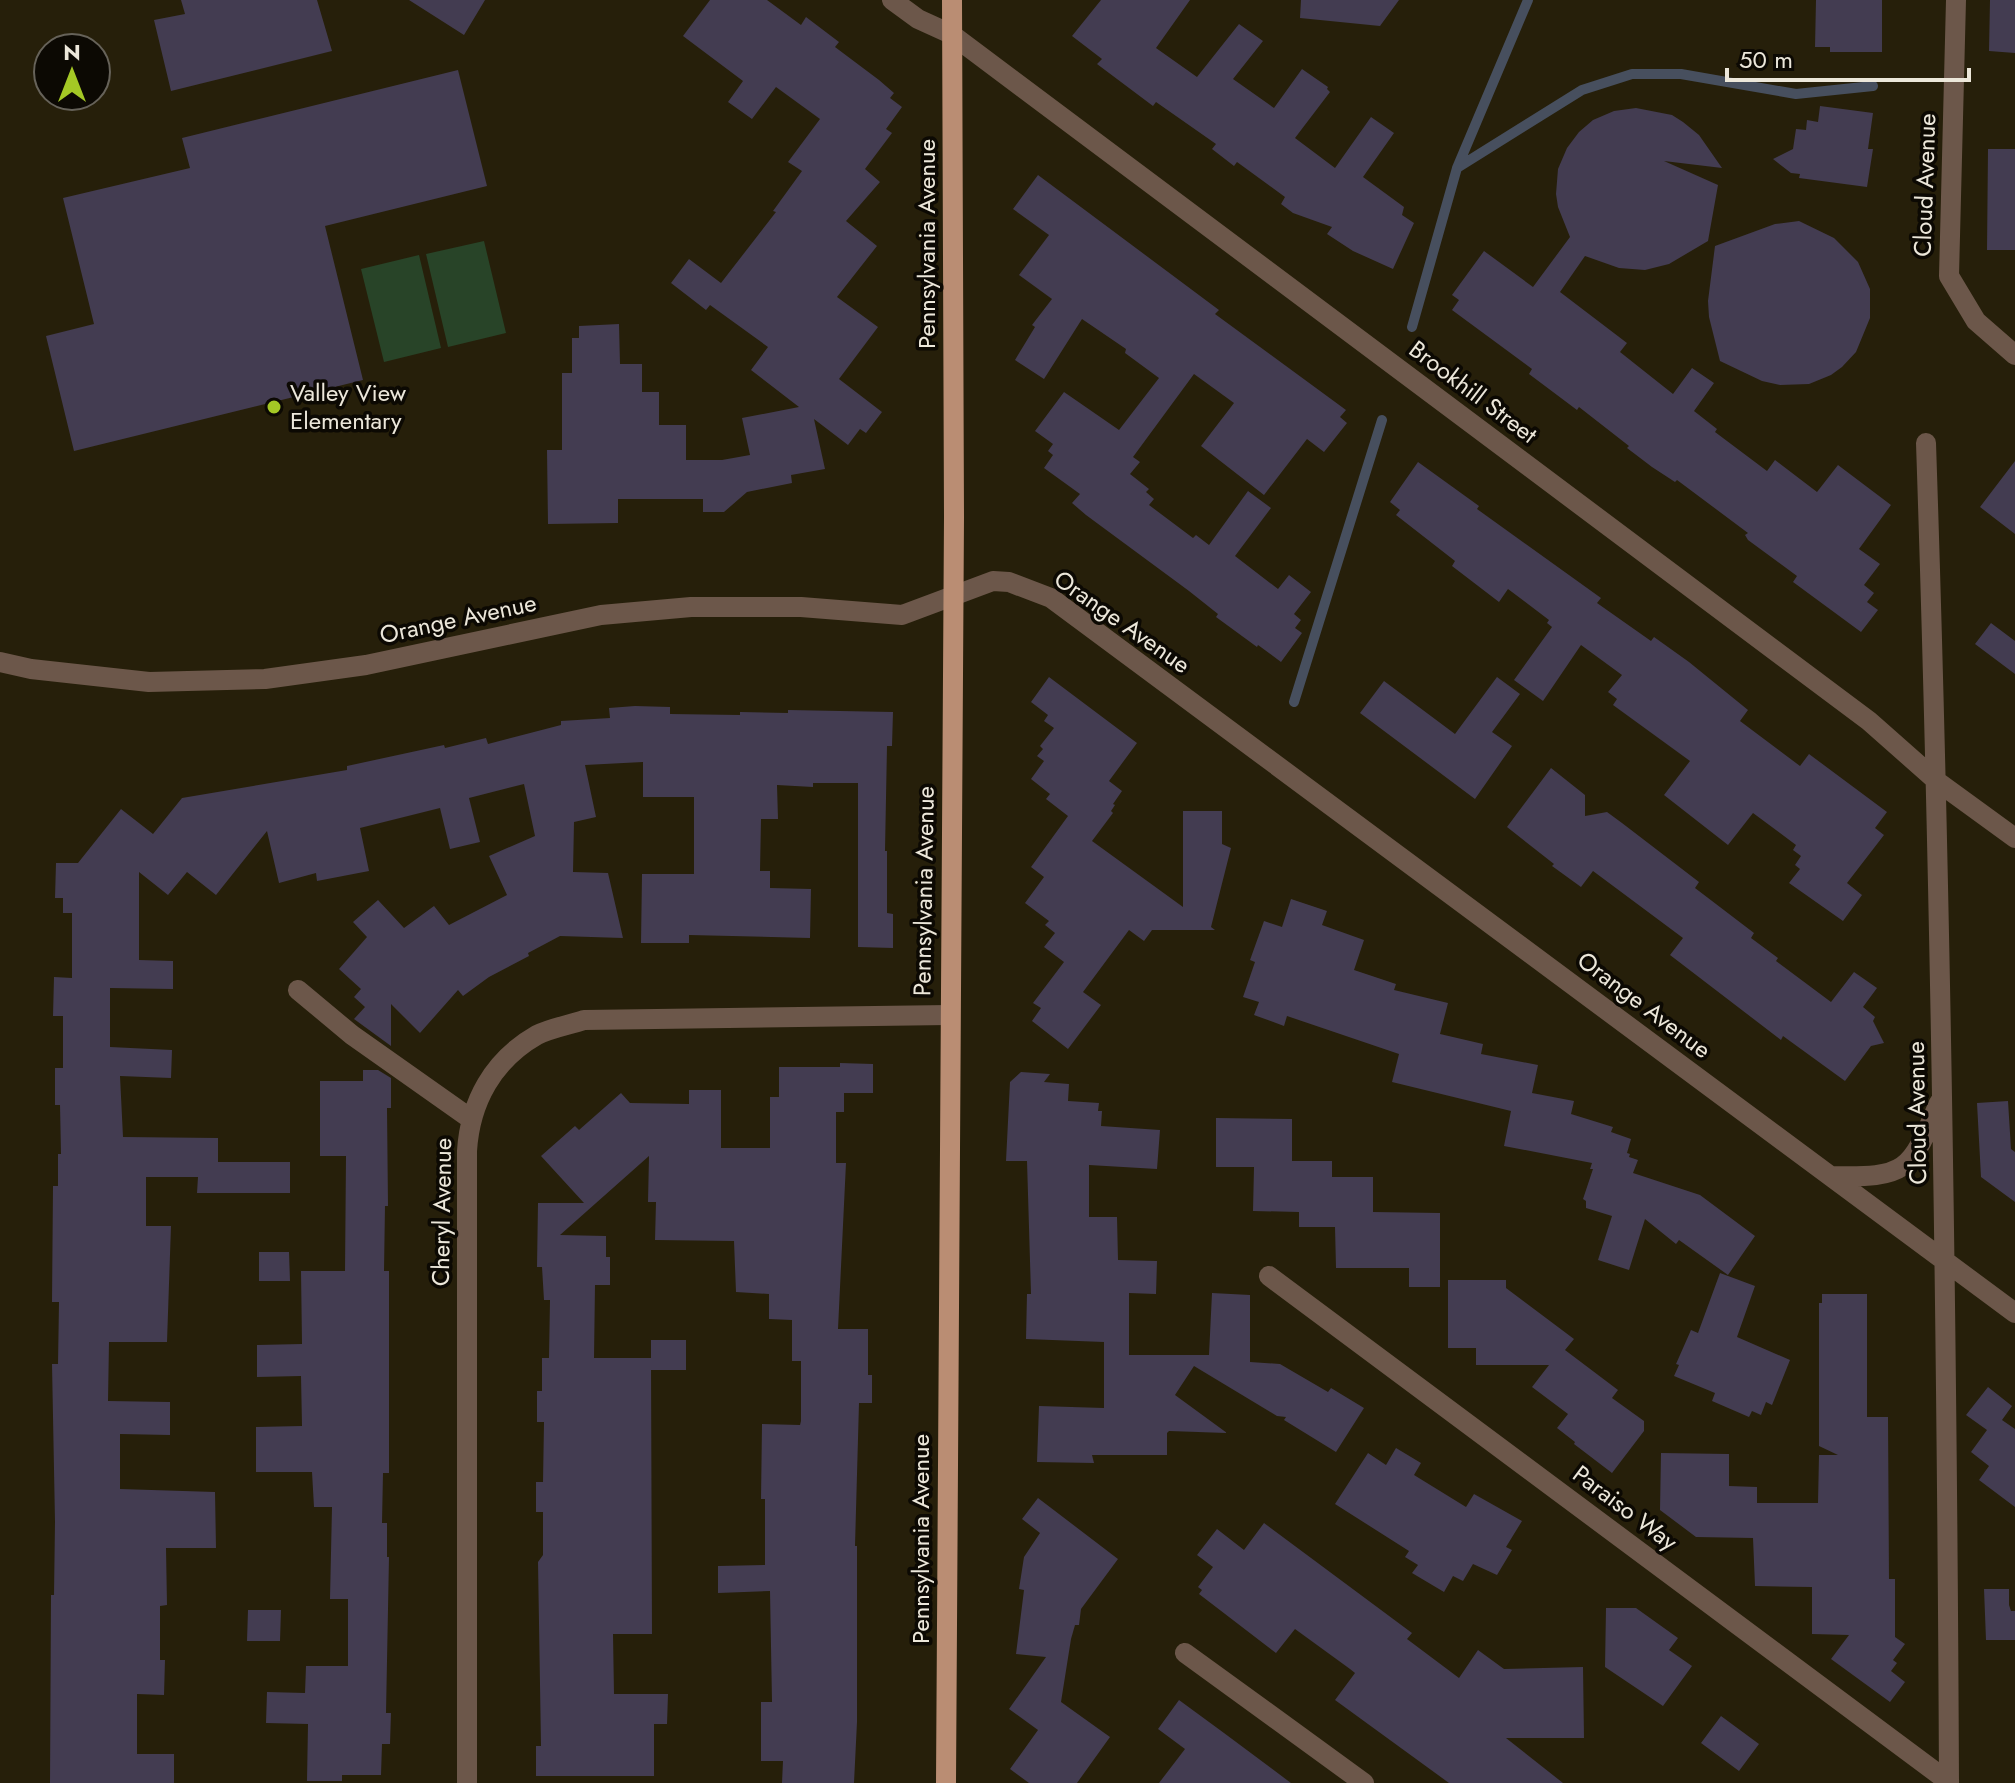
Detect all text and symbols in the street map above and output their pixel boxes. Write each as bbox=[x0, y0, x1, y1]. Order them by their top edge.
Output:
north arrow bbox=[32, 32, 112, 112]
scale bar bbox=[1727, 32, 1969, 82]
text: N bbox=[63, 36, 81, 68]
text: 50 m bbox=[1739, 42, 1793, 77]
street label: Cloud Avenue bbox=[1905, 113, 1944, 257]
street label: Pennsylvania Avenue bbox=[909, 139, 944, 349]
street label: Brookhill Street bbox=[1402, 332, 1545, 452]
place label: Valley View Elementary bbox=[290, 375, 407, 438]
marker: Valley View Elementary bbox=[265, 398, 283, 416]
street label: Orange Avenue bbox=[1047, 562, 1198, 682]
street label: Orange Avenue bbox=[376, 585, 539, 652]
street label: Pennsylvania Avenue bbox=[904, 786, 943, 996]
street label: Orange Avenue bbox=[1570, 943, 1718, 1067]
street label: Cloud Avenue bbox=[1898, 1041, 1935, 1185]
street label: Cheryl Avenue bbox=[423, 1137, 460, 1286]
street label: Pennsylvania Avenue bbox=[903, 1434, 938, 1644]
street label: Paraiso Way bbox=[1566, 1457, 1685, 1559]

